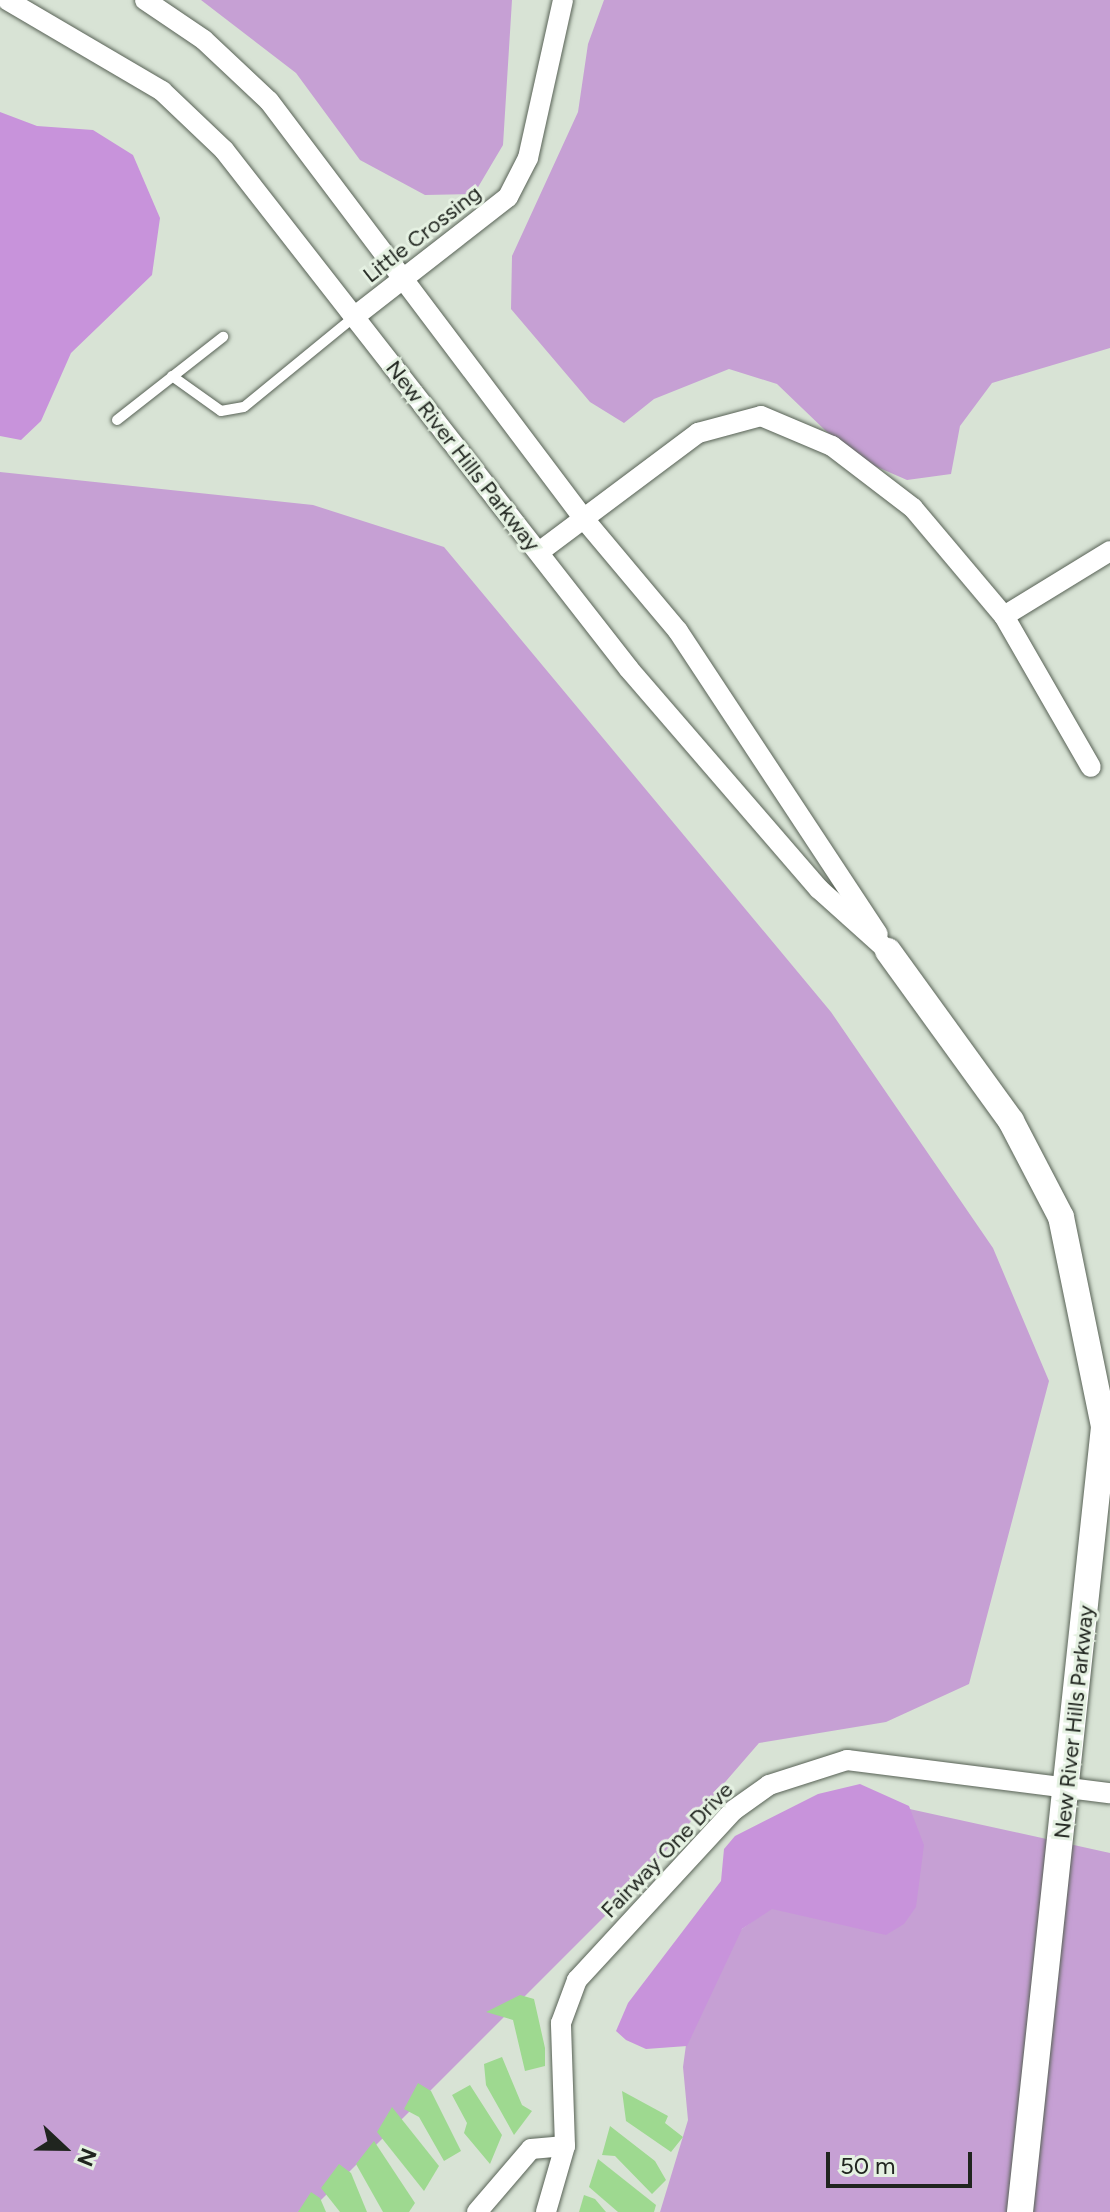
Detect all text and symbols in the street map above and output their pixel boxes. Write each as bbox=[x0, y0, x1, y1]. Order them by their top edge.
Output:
street label: Little Crossing bbox=[358, 180, 486, 288]
street label: New River Hills Parkway bbox=[380, 355, 546, 557]
street label: New River Hills Parkway bbox=[1049, 1604, 1099, 1840]
street label: Fairway One Drive bbox=[596, 1777, 738, 1923]
north arrow bbox=[24, 2108, 104, 2188]
scale bar bbox=[830, 2136, 976, 2186]
text: N bbox=[71, 2144, 102, 2170]
text: 50 m bbox=[840, 2151, 896, 2180]

